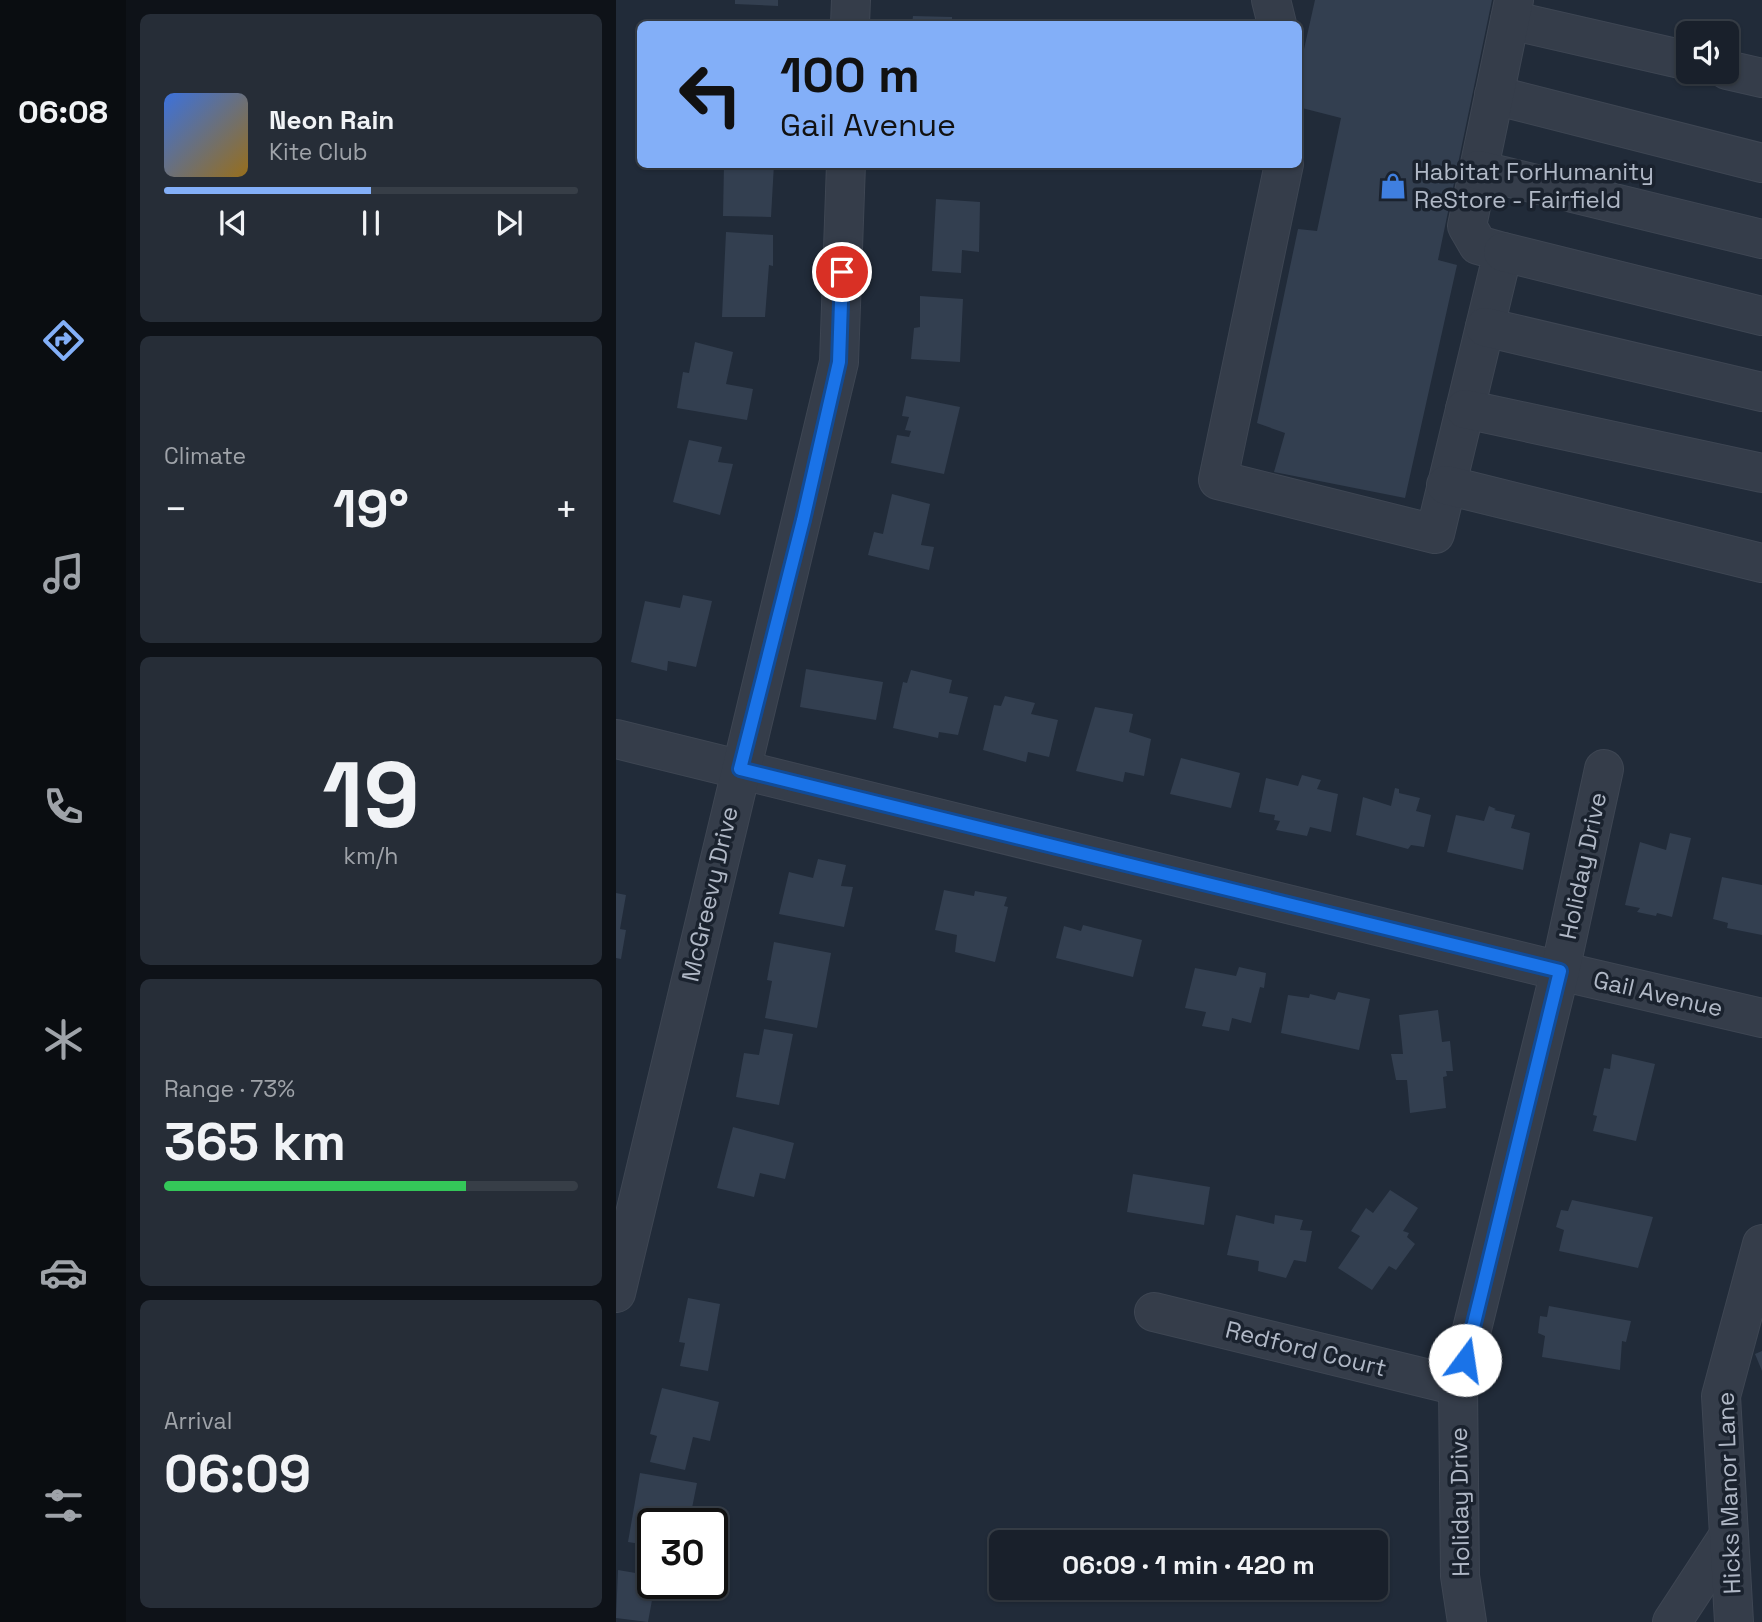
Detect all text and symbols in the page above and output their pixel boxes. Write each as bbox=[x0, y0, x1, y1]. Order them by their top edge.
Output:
map controls bbox=[1676, 21, 1739, 84]
button: sound bbox=[1676, 21, 1739, 84]
text: 100 m bbox=[780, 44, 920, 106]
icon: left bbox=[665, 49, 756, 140]
text: 06:08 bbox=[18, 92, 108, 132]
text: Neon Rain bbox=[269, 103, 394, 137]
text: Gail Avenue bbox=[780, 105, 956, 145]
text: Kite Club bbox=[269, 137, 368, 167]
place label: Habitat ForHumanity ReStore - Fairfield bbox=[1414, 156, 1654, 215]
shop icon: Habitat ForHumanity ReStore - Fairfield bbox=[1378, 171, 1408, 201]
icon: previous bbox=[214, 204, 252, 242]
icon: pause bbox=[352, 204, 390, 242]
icon: next bbox=[490, 204, 528, 242]
pin bbox=[812, 242, 872, 302]
icon: arrive bbox=[823, 253, 861, 291]
icon: directions bbox=[39, 316, 88, 365]
text: Climate bbox=[164, 441, 246, 471]
text: 19° bbox=[333, 476, 409, 542]
text: − bbox=[164, 485, 188, 533]
text: + bbox=[554, 485, 578, 533]
icon: music bbox=[39, 549, 88, 598]
text: 19 bbox=[322, 737, 420, 854]
icon: phone bbox=[39, 782, 88, 831]
street label: Holiday Drive bbox=[1552, 789, 1613, 942]
street label: McGreevy Drive bbox=[674, 803, 745, 984]
text: km/h bbox=[344, 841, 398, 871]
street label: Gail Avenue bbox=[1590, 964, 1726, 1023]
icon: climate bbox=[39, 1015, 88, 1064]
text: Range · 73% bbox=[164, 1074, 295, 1104]
text: 365 km bbox=[164, 1109, 346, 1175]
icon: car bbox=[39, 1248, 88, 1297]
street label: Redford Court bbox=[1222, 1314, 1390, 1384]
position arrow bbox=[1428, 1323, 1502, 1397]
street label: Hicks Manor Lane bbox=[1709, 1391, 1748, 1595]
text: Arrival bbox=[164, 1406, 232, 1436]
street label: Holiday Drive bbox=[1443, 1427, 1476, 1577]
text: 06:09 bbox=[164, 1441, 311, 1507]
icon: filters bbox=[39, 1481, 88, 1530]
speed limit sign: 30 bbox=[637, 1508, 728, 1599]
text: 06:09 · 1 min · 420 m bbox=[1062, 1548, 1315, 1582]

